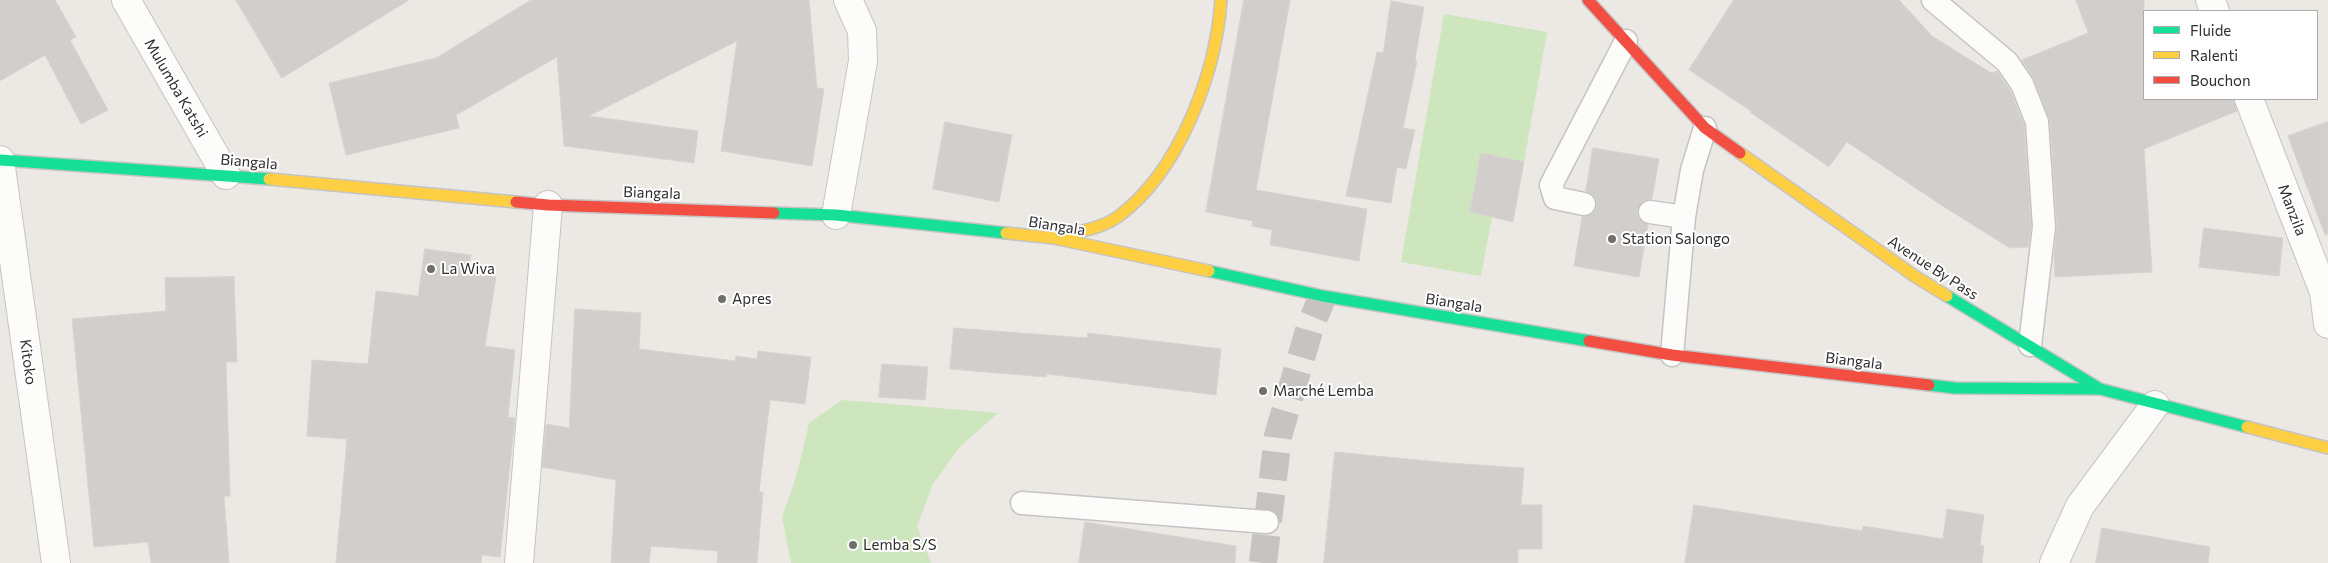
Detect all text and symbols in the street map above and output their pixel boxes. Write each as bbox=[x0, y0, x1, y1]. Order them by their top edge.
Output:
legend bbox=[2143, 10, 2318, 100]
text: Fluide bbox=[2190, 21, 2231, 39]
street label: Mulumba Katshi bbox=[140, 35, 212, 141]
text: Ralenti bbox=[2190, 46, 2238, 64]
text: Bouchon bbox=[2190, 71, 2251, 89]
street label: Biangala bbox=[220, 151, 278, 173]
street label: Manzila bbox=[2274, 182, 2310, 238]
street label: Biangala bbox=[623, 183, 681, 203]
street label: Biangala bbox=[1027, 213, 1087, 239]
place label: Station Salongo bbox=[1622, 230, 1730, 248]
street label: Avenue By Pass bbox=[1884, 232, 1982, 304]
marker: Station Salongo bbox=[1606, 233, 1618, 245]
place label: La Wiva bbox=[441, 260, 495, 278]
marker: La Wiva bbox=[425, 263, 437, 275]
place label: Apres bbox=[732, 290, 772, 308]
street label: Biangala bbox=[1424, 290, 1484, 316]
marker: Apres bbox=[716, 293, 728, 305]
street label: Kitoko bbox=[16, 338, 40, 386]
street label: Biangala bbox=[1824, 349, 1884, 373]
place label: Marché Lemba bbox=[1273, 382, 1374, 400]
marker: Marché Lemba bbox=[1257, 385, 1269, 397]
place label: Lemba S/S bbox=[863, 536, 936, 554]
marker: Lemba S/S bbox=[847, 539, 859, 551]

